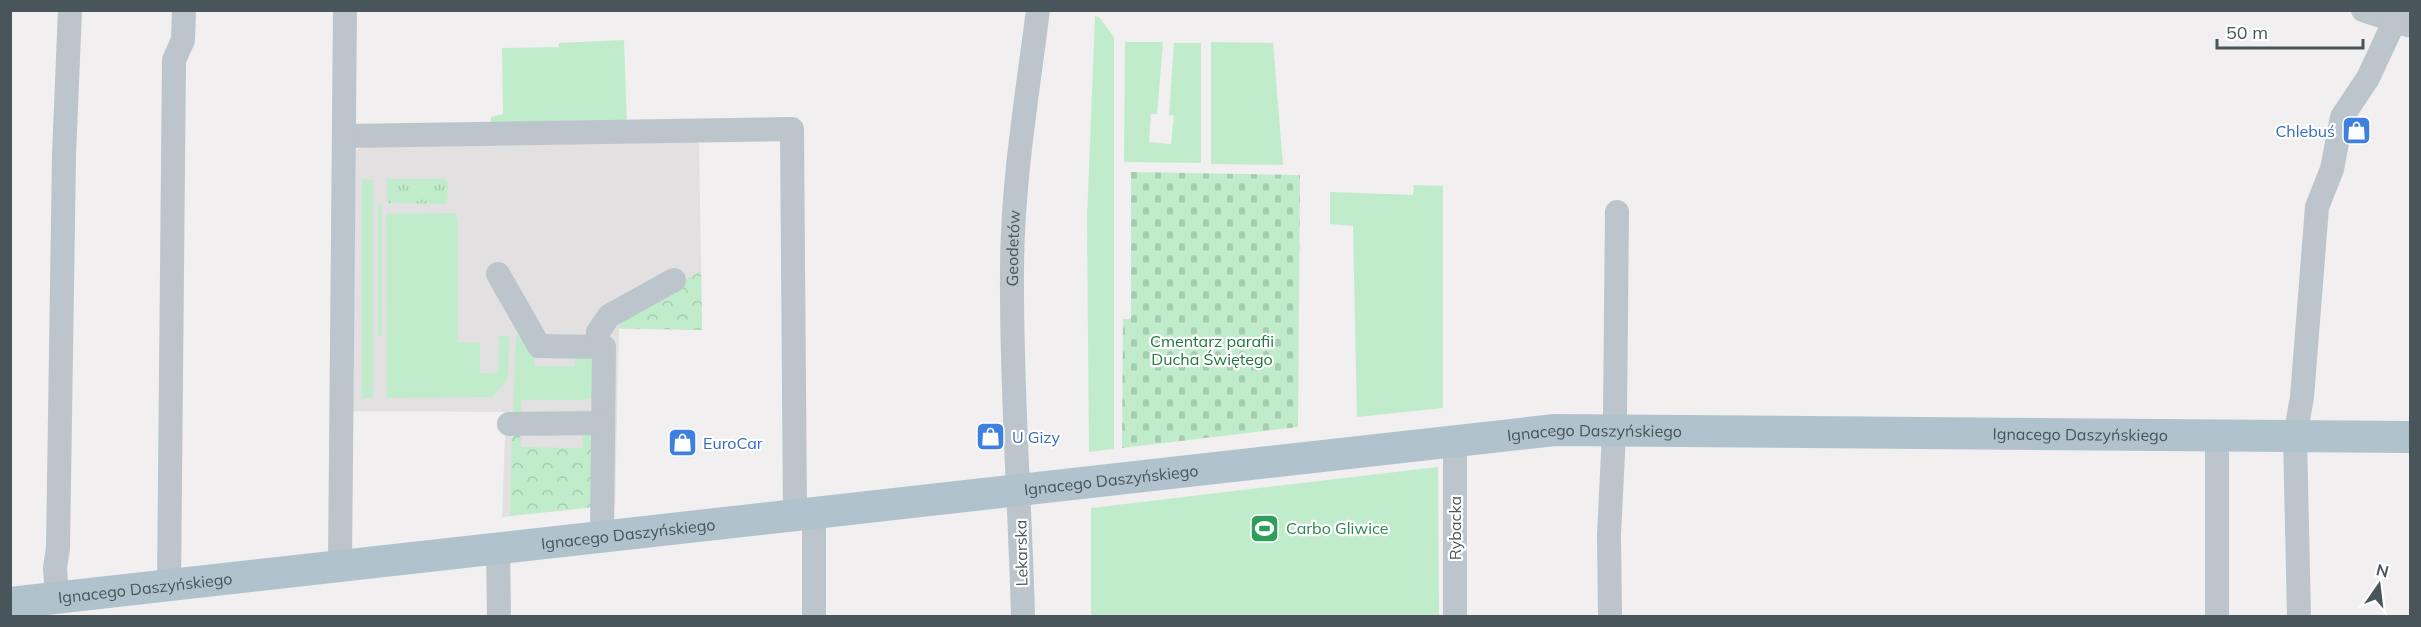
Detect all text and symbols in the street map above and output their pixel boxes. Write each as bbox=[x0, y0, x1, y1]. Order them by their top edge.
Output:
scale bar bbox=[2217, 12, 2362, 50]
text: 50 m bbox=[2226, 21, 2268, 44]
shop icon: Chlebuś bbox=[2340, 115, 2372, 147]
place label: Chlebuś bbox=[2275, 121, 2335, 141]
street label: Geodetów bbox=[1002, 209, 1024, 286]
park label: Cmentarz parafii Ducha Świętego bbox=[1150, 331, 1274, 369]
street label: Ignacego Daszyńskiego bbox=[1506, 420, 1682, 445]
shop icon: U Gizy bbox=[975, 421, 1007, 453]
street label: Ignacego Daszyńskiego bbox=[1993, 424, 2168, 445]
shop icon: EuroCar bbox=[666, 427, 698, 459]
place label: U Gizy bbox=[1012, 427, 1061, 447]
place label: EuroCar bbox=[703, 433, 763, 453]
street label: Ignacego Daszyńskiego bbox=[1023, 460, 1199, 499]
street label: Rybacka bbox=[1445, 496, 1465, 560]
sports icon: Carbo Gliwice bbox=[1249, 512, 1281, 544]
street label: Ignacego Daszyńskiego bbox=[540, 514, 716, 553]
place label: Carbo Gliwice bbox=[1286, 518, 1389, 538]
street label: Lekarska bbox=[1010, 520, 1032, 586]
north arrow bbox=[2349, 555, 2409, 615]
text: N bbox=[2374, 559, 2391, 582]
street label: Ignacego Daszyńskiego bbox=[57, 568, 233, 608]

